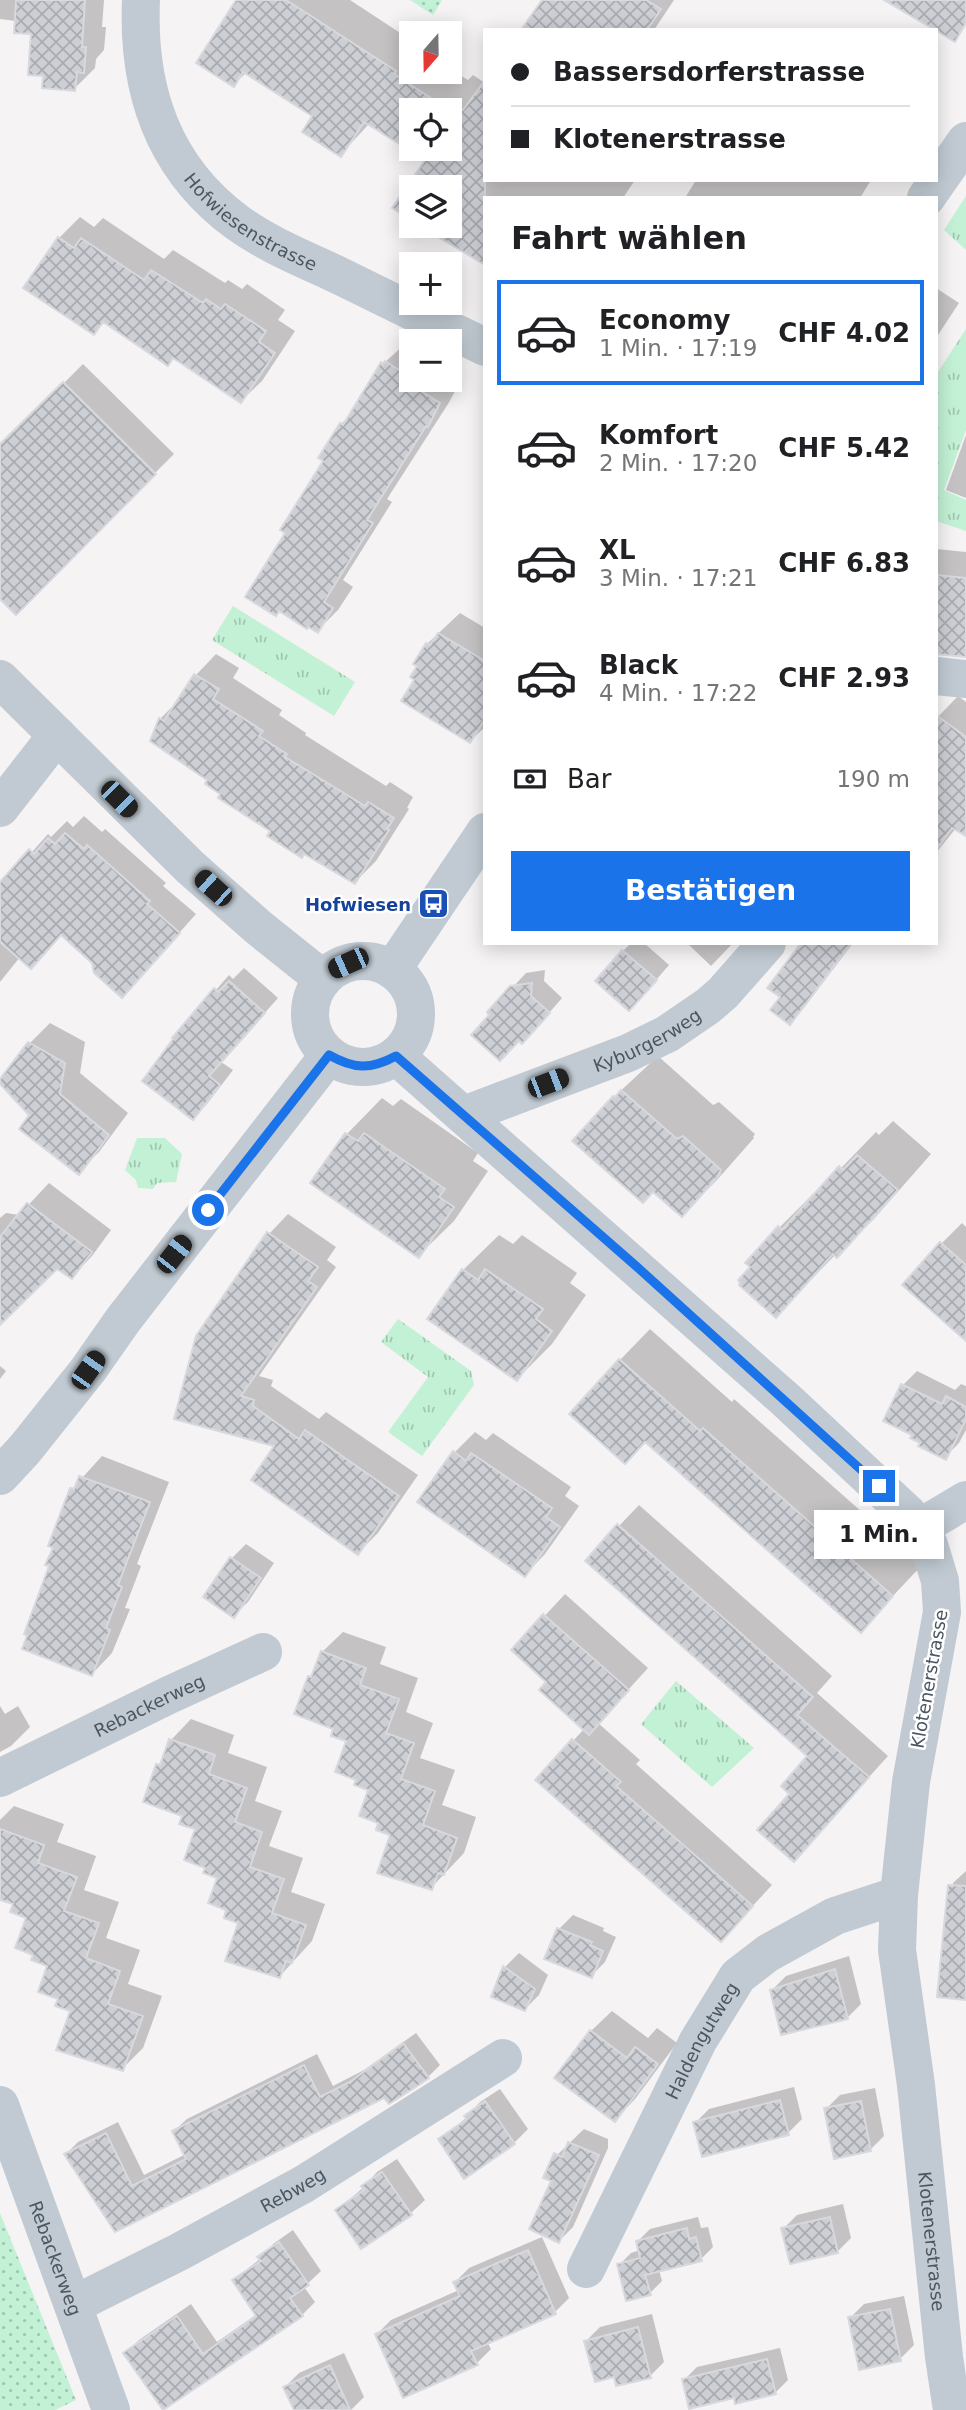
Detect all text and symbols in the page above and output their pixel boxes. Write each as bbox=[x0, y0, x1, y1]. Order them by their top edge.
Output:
north arrow bbox=[399, 21, 462, 84]
map controls bbox=[399, 21, 462, 392]
text: Bassersdorferstrasse bbox=[553, 57, 865, 87]
button: locate bbox=[399, 98, 462, 161]
text: Klotenerstrasse bbox=[553, 124, 786, 154]
street label: Hofwiesenstrasse bbox=[180, 168, 321, 274]
button: layers bbox=[399, 175, 462, 238]
text: Fahrt wählen bbox=[511, 219, 747, 257]
button: + bbox=[399, 252, 462, 315]
icon: car bbox=[515, 301, 578, 364]
text: Economy bbox=[599, 305, 730, 335]
text: CHF 4.02 bbox=[778, 318, 910, 348]
button: − bbox=[399, 329, 462, 392]
text: 1 Min. · 17:19 bbox=[599, 335, 757, 361]
icon: car bbox=[515, 416, 578, 479]
text: Komfort bbox=[599, 420, 718, 450]
text: CHF 5.42 bbox=[778, 433, 910, 463]
text: 2 Min. · 17:20 bbox=[599, 450, 757, 476]
icon: car bbox=[515, 531, 578, 594]
text: XL bbox=[599, 535, 636, 565]
text: CHF 6.83 bbox=[778, 548, 910, 578]
text: 3 Min. · 17:21 bbox=[599, 565, 757, 591]
icon: car bbox=[515, 646, 578, 709]
text: Black bbox=[599, 650, 678, 680]
text: CHF 2.93 bbox=[778, 663, 910, 693]
text: 4 Min. · 17:22 bbox=[599, 680, 757, 706]
icon: cash bbox=[511, 760, 549, 798]
text: Bar bbox=[567, 764, 611, 794]
text: 190 m bbox=[836, 766, 910, 792]
car bbox=[97, 777, 142, 821]
button: Bestätigen bbox=[511, 851, 910, 931]
car bbox=[191, 866, 236, 910]
bus stop icon: Hofwiesen bbox=[417, 887, 451, 921]
place label: Hofwiesen bbox=[305, 894, 411, 915]
car bbox=[325, 945, 372, 981]
street label: Kyburgerweg bbox=[590, 1004, 705, 1076]
car bbox=[525, 1066, 572, 1100]
route start bbox=[192, 1194, 224, 1226]
car bbox=[153, 1231, 196, 1277]
car bbox=[68, 1347, 109, 1393]
route end bbox=[863, 1470, 895, 1502]
callout: 1 Min. bbox=[814, 1510, 944, 1560]
text: 1 Min. bbox=[839, 1521, 919, 1547]
street label: Klotenerstrasse bbox=[906, 1608, 952, 1750]
street label: Rebackerweg bbox=[90, 1670, 208, 1741]
street label: Haldengutweg bbox=[661, 1978, 742, 2103]
street label: Rebweg bbox=[256, 2163, 329, 2216]
street label: Klotenerstrasse bbox=[914, 2170, 950, 2312]
street label: Rebackerweg bbox=[25, 2198, 86, 2318]

